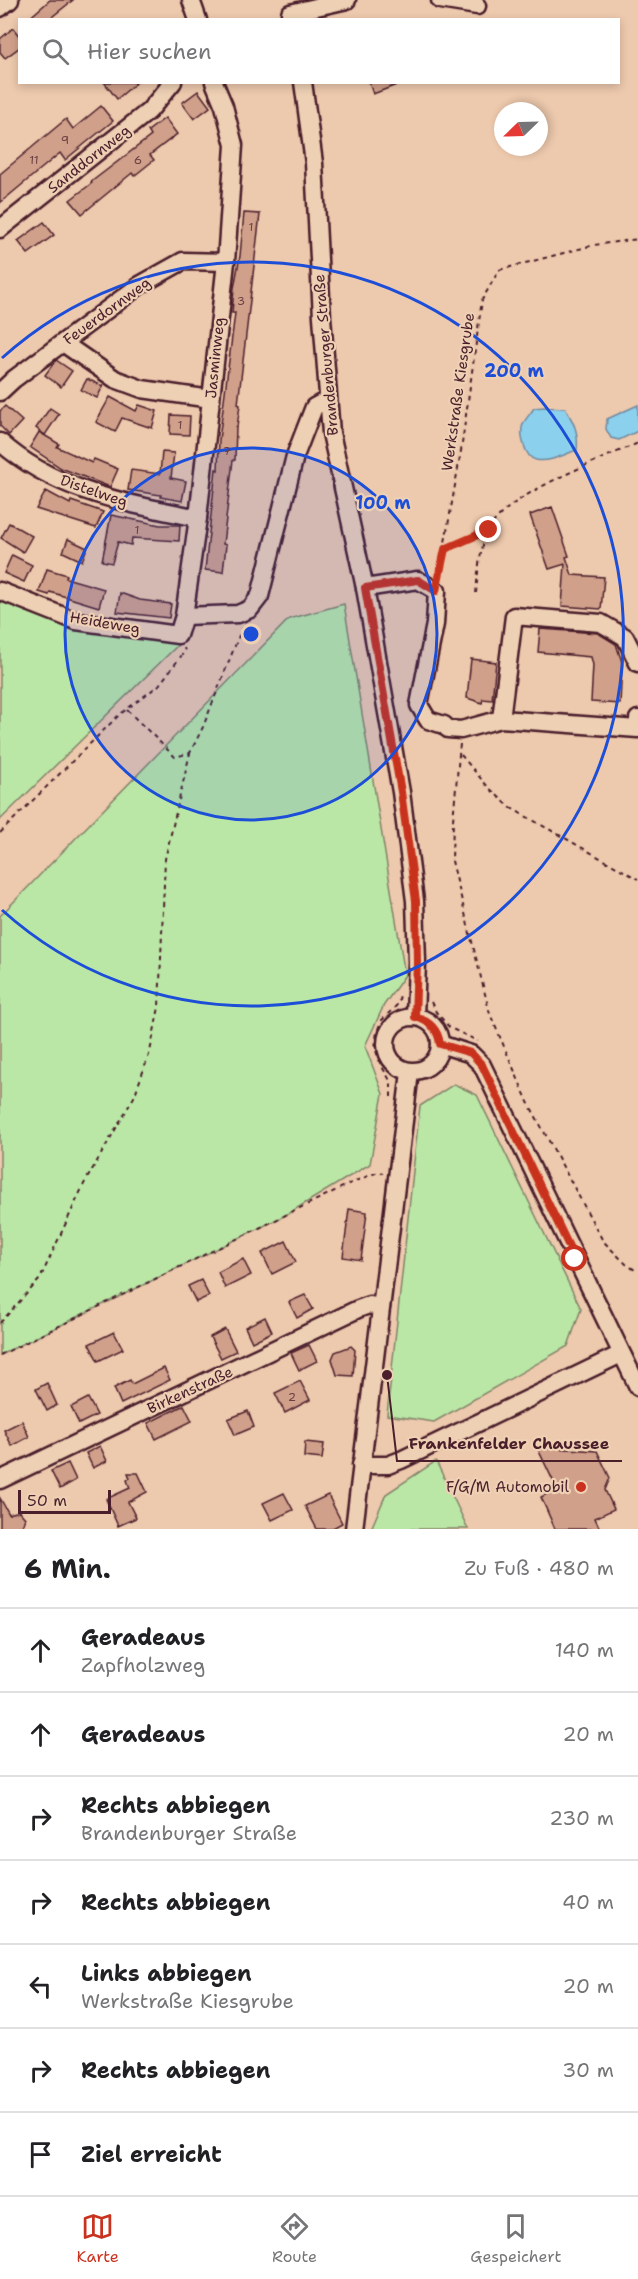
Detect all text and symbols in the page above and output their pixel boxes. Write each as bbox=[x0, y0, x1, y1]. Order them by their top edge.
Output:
search box bbox=[18, 18, 620, 84]
icon: search bbox=[39, 35, 72, 68]
text: Hier suchen bbox=[87, 37, 212, 66]
north arrow bbox=[494, 102, 548, 156]
street label: Sanddornweg bbox=[43, 120, 135, 198]
house number: 9 bbox=[61, 132, 69, 148]
house number: 11 bbox=[29, 152, 39, 168]
house number: 6 bbox=[134, 152, 142, 168]
house number: 1 bbox=[248, 219, 254, 235]
street label: Feuerdornweg bbox=[59, 273, 155, 349]
street label: Brandenburger Straße bbox=[309, 273, 343, 437]
house number: 3 bbox=[237, 293, 245, 309]
street label: Werkstraße Kiesgrube bbox=[437, 312, 479, 472]
street label: Jasminweg bbox=[201, 316, 229, 400]
text: 200 m bbox=[484, 359, 545, 383]
house number: 1 bbox=[177, 417, 183, 433]
house number: 7 bbox=[223, 443, 231, 459]
street label: Distelweg bbox=[58, 470, 130, 512]
text: 100 m bbox=[355, 491, 411, 515]
route end bbox=[475, 516, 501, 542]
house number: 1 bbox=[134, 522, 140, 538]
street label: Heideweg bbox=[68, 607, 142, 639]
centre of rings bbox=[241, 624, 261, 644]
route start bbox=[561, 1245, 587, 1271]
street label: Birkenstraße bbox=[144, 1361, 236, 1419]
house number: 2 bbox=[288, 1389, 296, 1405]
callout: Frankenfelder Chaussee bbox=[397, 1427, 622, 1461]
text: Frankenfelder Chaussee bbox=[409, 1433, 610, 1454]
place label: F/G/M Automobil bbox=[446, 1477, 569, 1497]
marker: F/G/M Automobil bbox=[574, 1480, 588, 1494]
scale bar bbox=[18, 1487, 111, 1514]
text: 50 m bbox=[27, 1490, 67, 1511]
text: 6 Min. bbox=[24, 1551, 111, 1586]
text: Zu Fuß · 480 m bbox=[464, 1555, 614, 1581]
text: Geradeaus bbox=[81, 1623, 205, 1652]
icon: ahead bbox=[24, 1634, 57, 1667]
text: 140 m bbox=[555, 1637, 614, 1663]
text: Zapfholzweg bbox=[81, 1652, 205, 1678]
icon: ahead bbox=[24, 1718, 57, 1751]
text: Geradeaus bbox=[81, 1720, 205, 1749]
text: 20 m bbox=[563, 1721, 614, 1747]
text: Rechts abbiegen bbox=[81, 1791, 270, 1820]
icon: right bbox=[24, 1802, 57, 1835]
text: 230 m bbox=[549, 1805, 614, 1831]
text: Brandenburger Straße bbox=[81, 1820, 297, 1846]
icon: right bbox=[24, 1886, 57, 1919]
text: Rechts abbiegen bbox=[81, 1888, 270, 1917]
text: 40 m bbox=[562, 1889, 614, 1915]
text: Links abbiegen bbox=[81, 1959, 252, 1988]
icon: left bbox=[24, 1970, 57, 2003]
text: 20 m bbox=[563, 1973, 614, 1999]
text: Werkstraße Kiesgrube bbox=[81, 1988, 294, 2014]
icon: right bbox=[24, 2054, 57, 2087]
text: Rechts abbiegen bbox=[81, 2056, 270, 2085]
text: 30 m bbox=[562, 2057, 614, 2083]
icon: arrive bbox=[24, 2138, 57, 2171]
text: Ziel erreicht bbox=[81, 2140, 222, 2169]
tab: Karte bbox=[77, 2210, 119, 2267]
tab: Route bbox=[272, 2210, 317, 2267]
tab: Gespeichert bbox=[470, 2210, 561, 2267]

